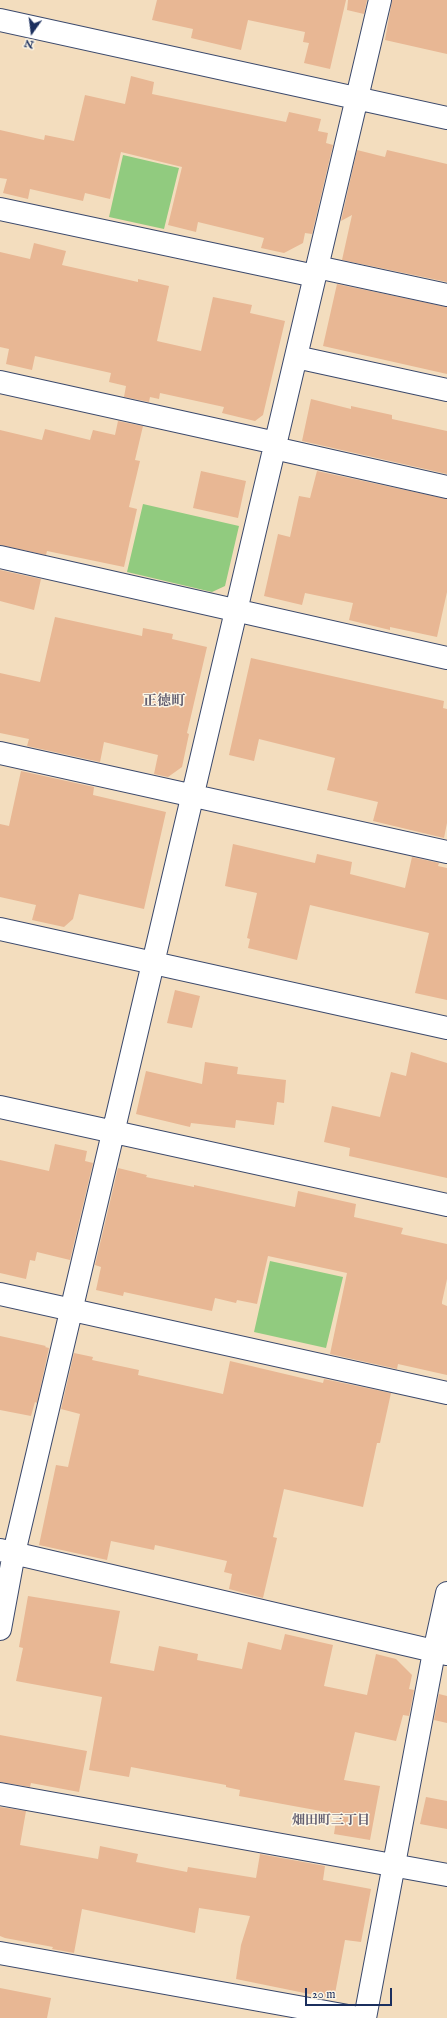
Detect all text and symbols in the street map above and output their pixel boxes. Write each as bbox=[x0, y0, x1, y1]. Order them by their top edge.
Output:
north arrow bbox=[12, 12, 52, 52]
text: N bbox=[23, 36, 35, 52]
district label: 正徳町 bbox=[143, 694, 185, 710]
district label: 畑田町三丁目 bbox=[292, 1813, 370, 1829]
scale bar bbox=[307, 1980, 394, 2006]
text: 20 m bbox=[312, 1987, 335, 2002]

